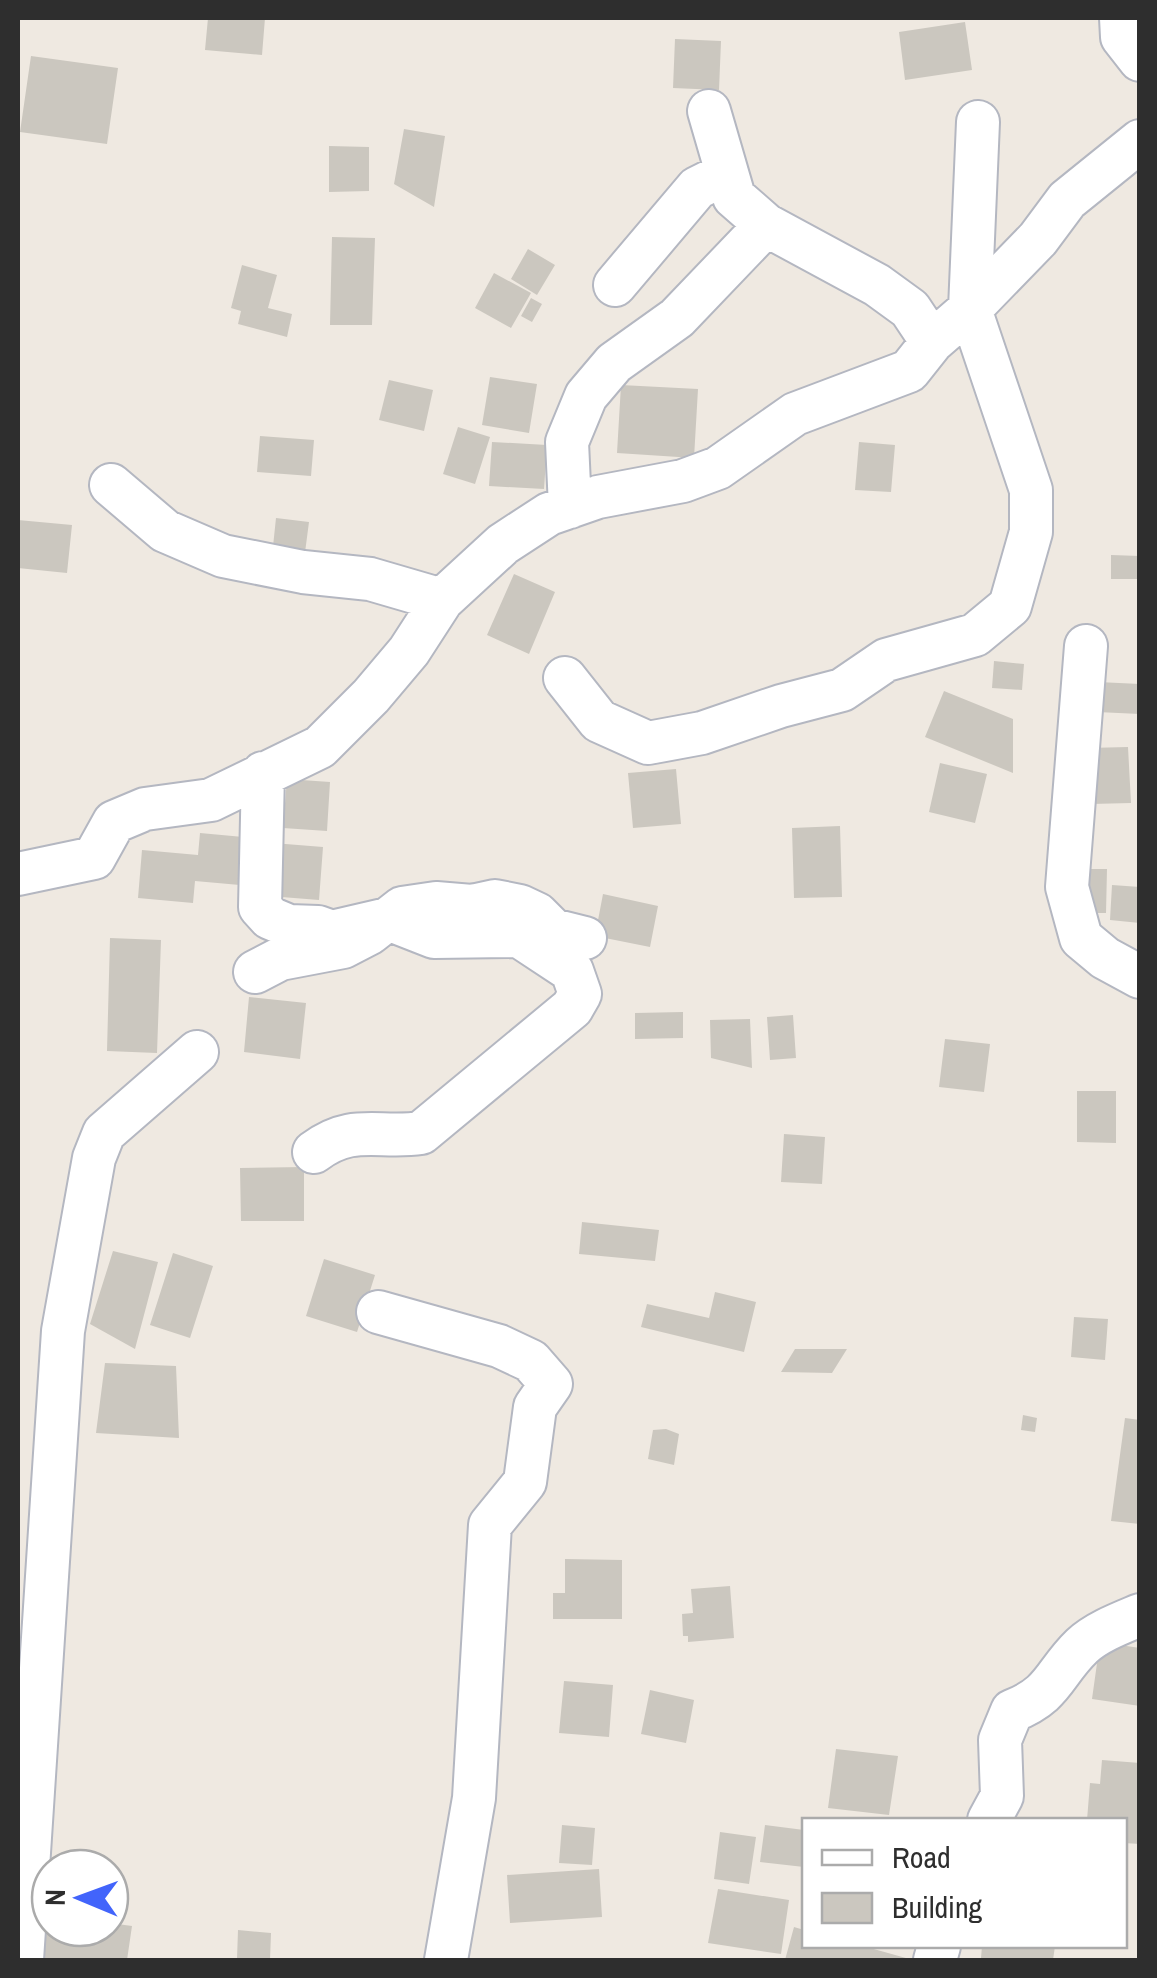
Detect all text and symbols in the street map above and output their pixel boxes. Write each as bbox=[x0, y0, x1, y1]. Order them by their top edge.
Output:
legend bbox=[802, 1818, 1127, 1948]
text: Road bbox=[892, 1837, 951, 1877]
north arrow bbox=[30, 1848, 130, 1948]
text: Building bbox=[892, 1887, 983, 1927]
text: N bbox=[36, 1889, 74, 1906]

